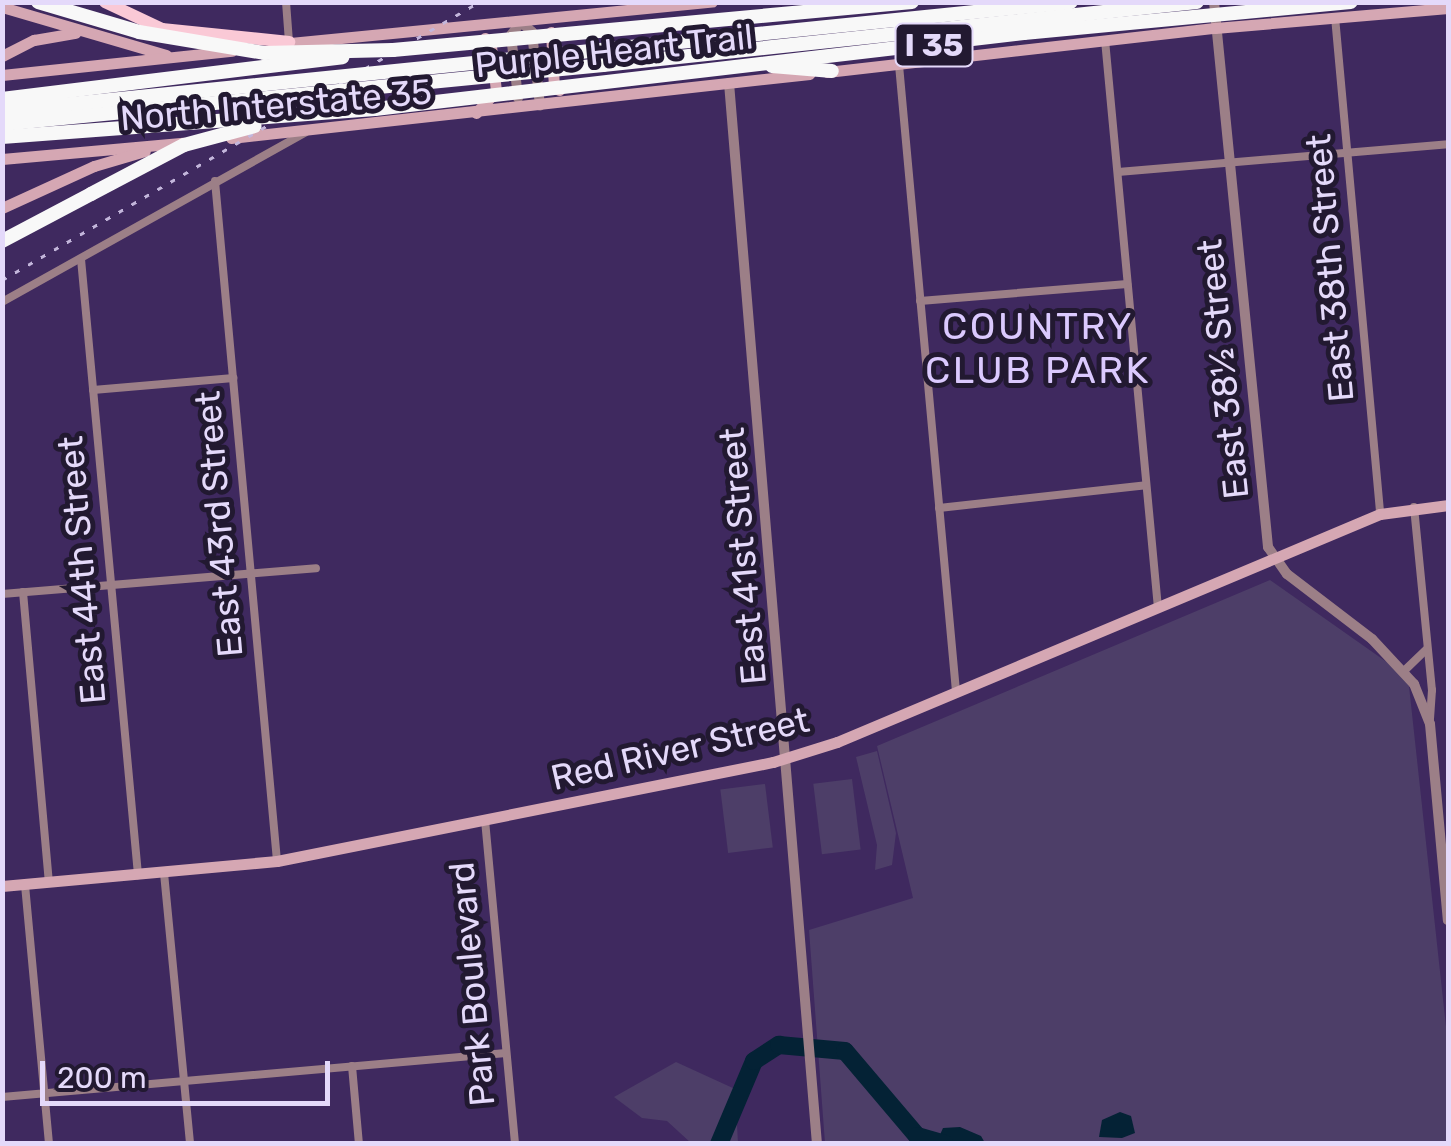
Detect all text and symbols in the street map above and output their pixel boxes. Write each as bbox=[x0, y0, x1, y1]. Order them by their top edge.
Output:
street label: Purple Heart Trail bbox=[472, 15, 756, 87]
road number: I 35 bbox=[894, 18, 974, 72]
street label: North Interstate 35 bbox=[118, 70, 434, 140]
street label: East 38th Street bbox=[1297, 132, 1363, 404]
street label: East 38½ Street bbox=[1188, 237, 1258, 501]
district label: COUNTRY CLUB PARK bbox=[925, 304, 1151, 394]
street label: East 43rd Street bbox=[186, 389, 252, 659]
street label: East 41st Street bbox=[711, 426, 775, 686]
street label: East 44th Street bbox=[49, 434, 115, 706]
street label: Red River Street bbox=[546, 699, 814, 799]
street label: Park Boulevard bbox=[440, 860, 504, 1108]
scale bar bbox=[45, 1041, 335, 1103]
text: 200 m bbox=[57, 1060, 147, 1096]

